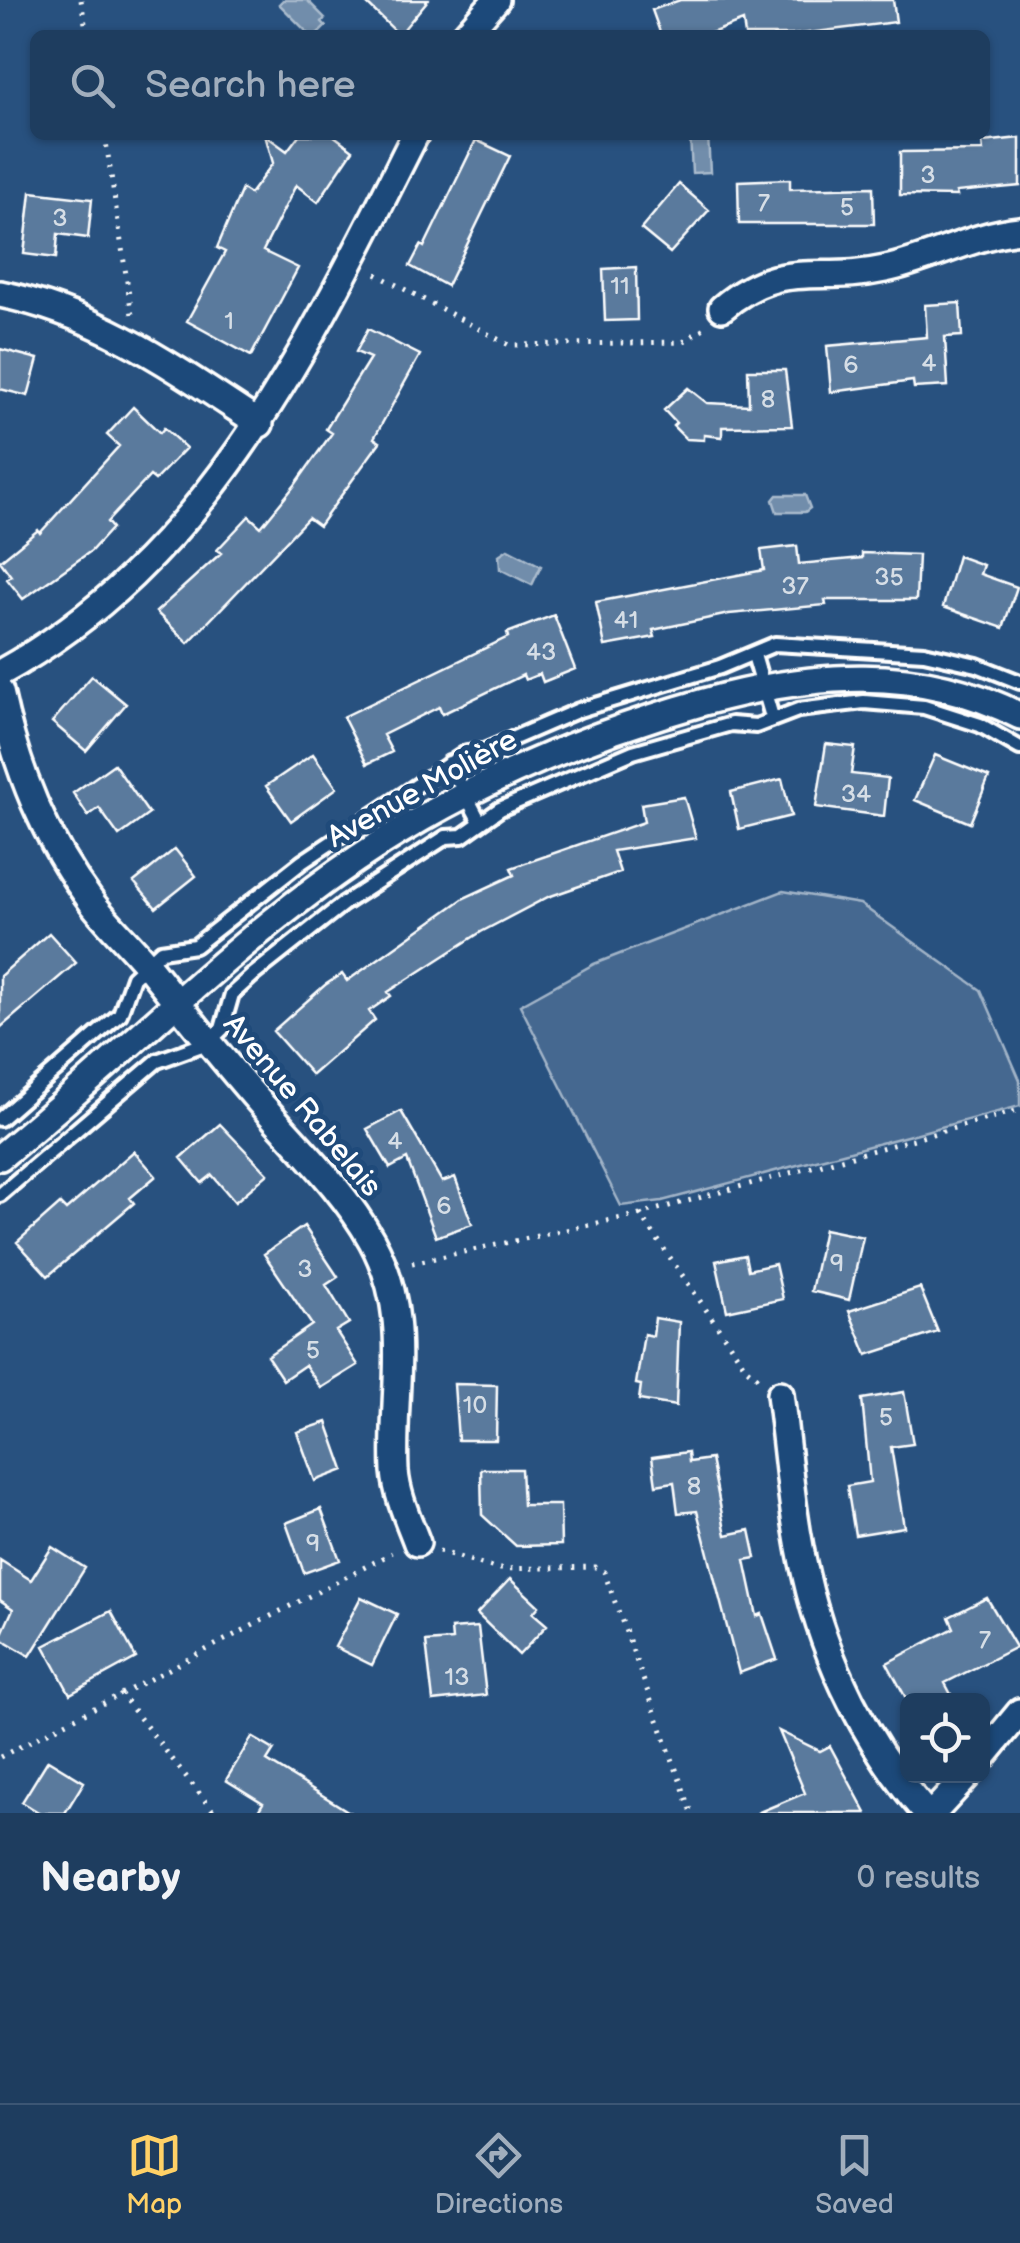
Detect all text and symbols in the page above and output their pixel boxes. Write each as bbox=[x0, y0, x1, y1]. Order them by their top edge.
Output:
search box bbox=[30, 30, 990, 140]
icon: search bbox=[65, 58, 120, 113]
text: Search here bbox=[145, 63, 356, 108]
house number: 3 bbox=[920, 160, 936, 191]
house number: 7 bbox=[758, 188, 771, 219]
house number: 5 bbox=[840, 192, 854, 223]
house number: 3 bbox=[52, 203, 68, 234]
house number: 11 bbox=[610, 271, 630, 302]
house number: 1 bbox=[224, 306, 234, 337]
house number: 4 bbox=[921, 348, 937, 379]
house number: 6 bbox=[843, 350, 859, 381]
house number: 8 bbox=[761, 384, 775, 415]
house number: 35 bbox=[874, 562, 904, 593]
house number: 37 bbox=[781, 571, 810, 602]
house number: 41 bbox=[614, 605, 638, 636]
house number: 43 bbox=[526, 637, 556, 668]
street label: Avenue Molière bbox=[321, 722, 524, 856]
house number: 34 bbox=[841, 779, 871, 810]
street label: Avenue Rabelais bbox=[215, 1007, 389, 1204]
house number: 4 bbox=[387, 1126, 403, 1157]
house number: 6 bbox=[436, 1191, 452, 1222]
house number: 9 bbox=[830, 1248, 844, 1279]
house number: 3 bbox=[297, 1254, 313, 1285]
house number: 5 bbox=[306, 1335, 320, 1366]
house number: 10 bbox=[463, 1390, 487, 1421]
house number: 5 bbox=[879, 1402, 893, 1433]
house number: 8 bbox=[687, 1471, 701, 1502]
house number: 9 bbox=[306, 1528, 320, 1559]
house number: 7 bbox=[979, 1625, 992, 1656]
house number: 13 bbox=[444, 1662, 470, 1693]
map controls bbox=[900, 1693, 990, 1783]
button: locate bbox=[900, 1693, 990, 1783]
text: Nearby bbox=[40, 1853, 180, 1904]
text: 0 results bbox=[857, 1859, 980, 1898]
tab: Map bbox=[126, 2128, 182, 2221]
tab: Directions bbox=[434, 2128, 563, 2221]
tab: Saved bbox=[815, 2128, 894, 2221]

